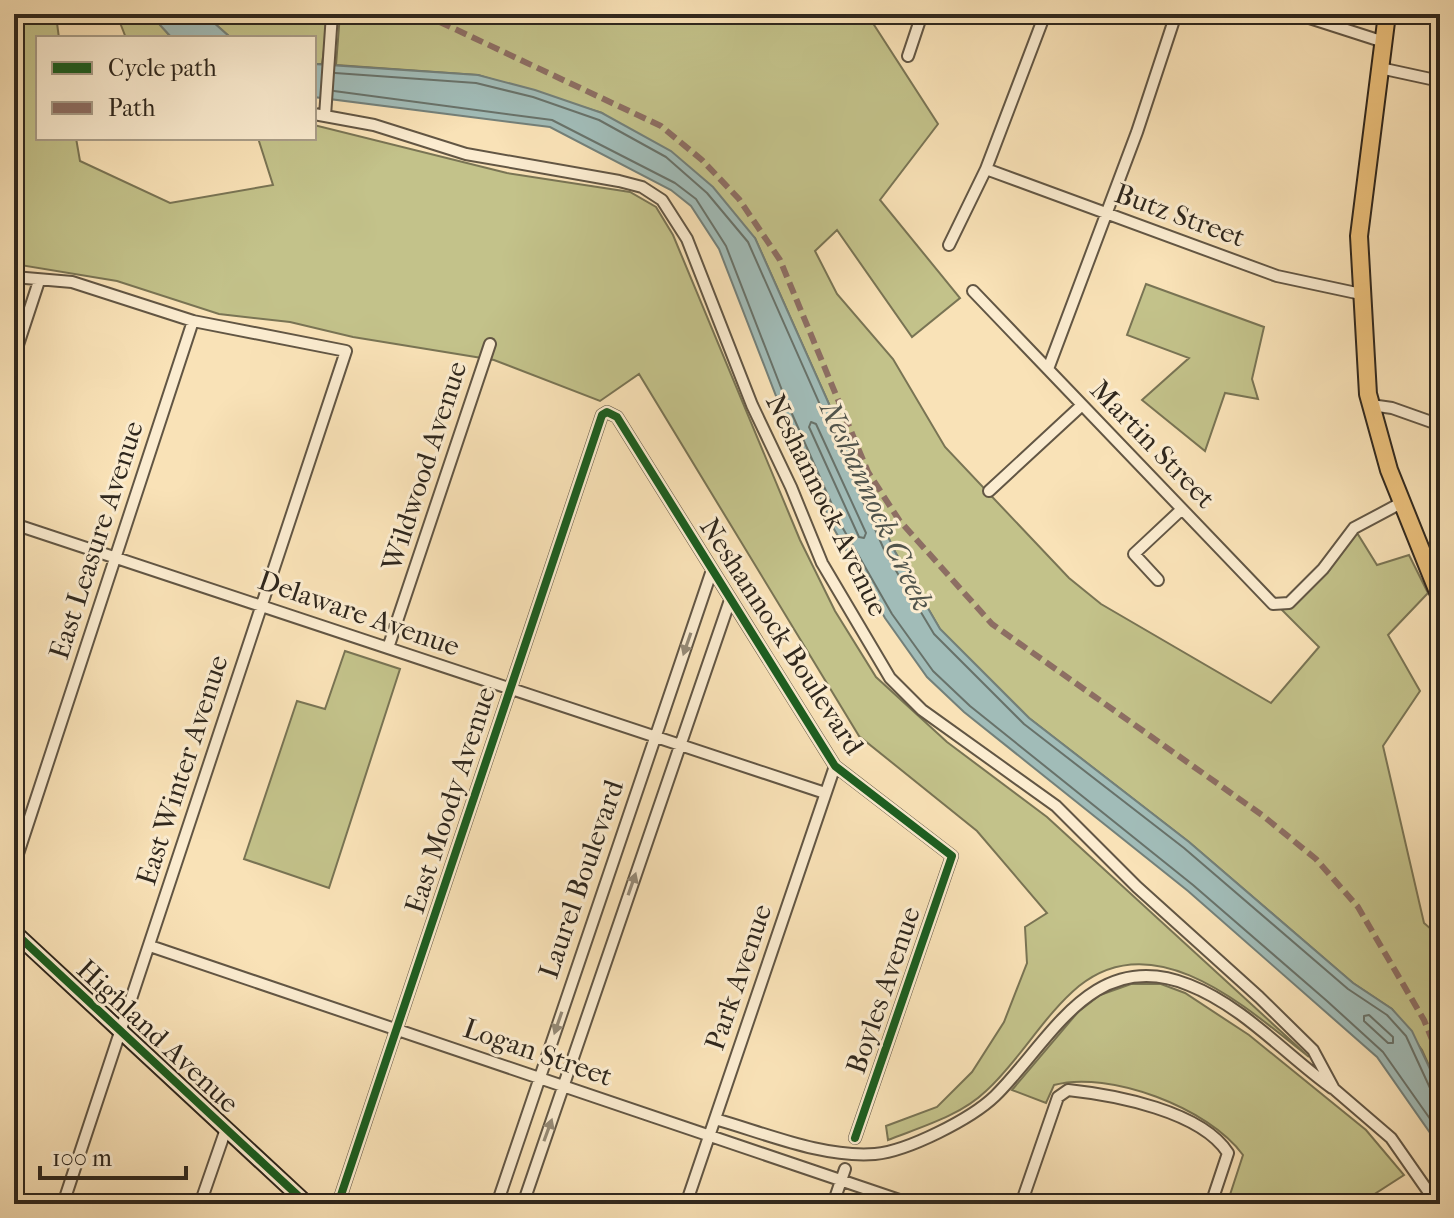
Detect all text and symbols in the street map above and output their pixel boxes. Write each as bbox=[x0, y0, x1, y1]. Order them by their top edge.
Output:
legend bbox=[36, 36, 316, 140]
text: Cycle path bbox=[108, 54, 217, 82]
text: Path bbox=[108, 94, 156, 122]
street label: Butz Street bbox=[1110, 176, 1250, 254]
street label: Wildwood Avenue bbox=[374, 357, 473, 576]
street label: Martin Street bbox=[1084, 373, 1222, 515]
street label: Neshannock Avenue bbox=[759, 389, 895, 622]
water label: Neshannock Creek bbox=[812, 395, 940, 616]
street label: East Leasure Avenue bbox=[42, 417, 150, 663]
street label: Neshannock Boulevard bbox=[693, 512, 871, 761]
street label: Delaware Avenue bbox=[254, 563, 464, 663]
one-way arrow bbox=[681, 632, 693, 656]
street label: East Winter Avenue bbox=[129, 651, 235, 889]
street label: East Moody Avenue bbox=[398, 682, 502, 917]
street label: Laurel Boulevard bbox=[532, 775, 631, 982]
one-way arrow bbox=[627, 872, 639, 896]
street label: Park Avenue bbox=[698, 900, 778, 1054]
street label: Boyles Avenue bbox=[839, 902, 927, 1078]
street label: Highland Avenue bbox=[70, 953, 246, 1120]
street label: Logan Street bbox=[459, 1011, 617, 1093]
one-way arrow bbox=[552, 1011, 564, 1035]
one-way arrow bbox=[543, 1118, 555, 1142]
scale bar bbox=[40, 1130, 186, 1180]
text: 100 m bbox=[52, 1144, 112, 1172]

